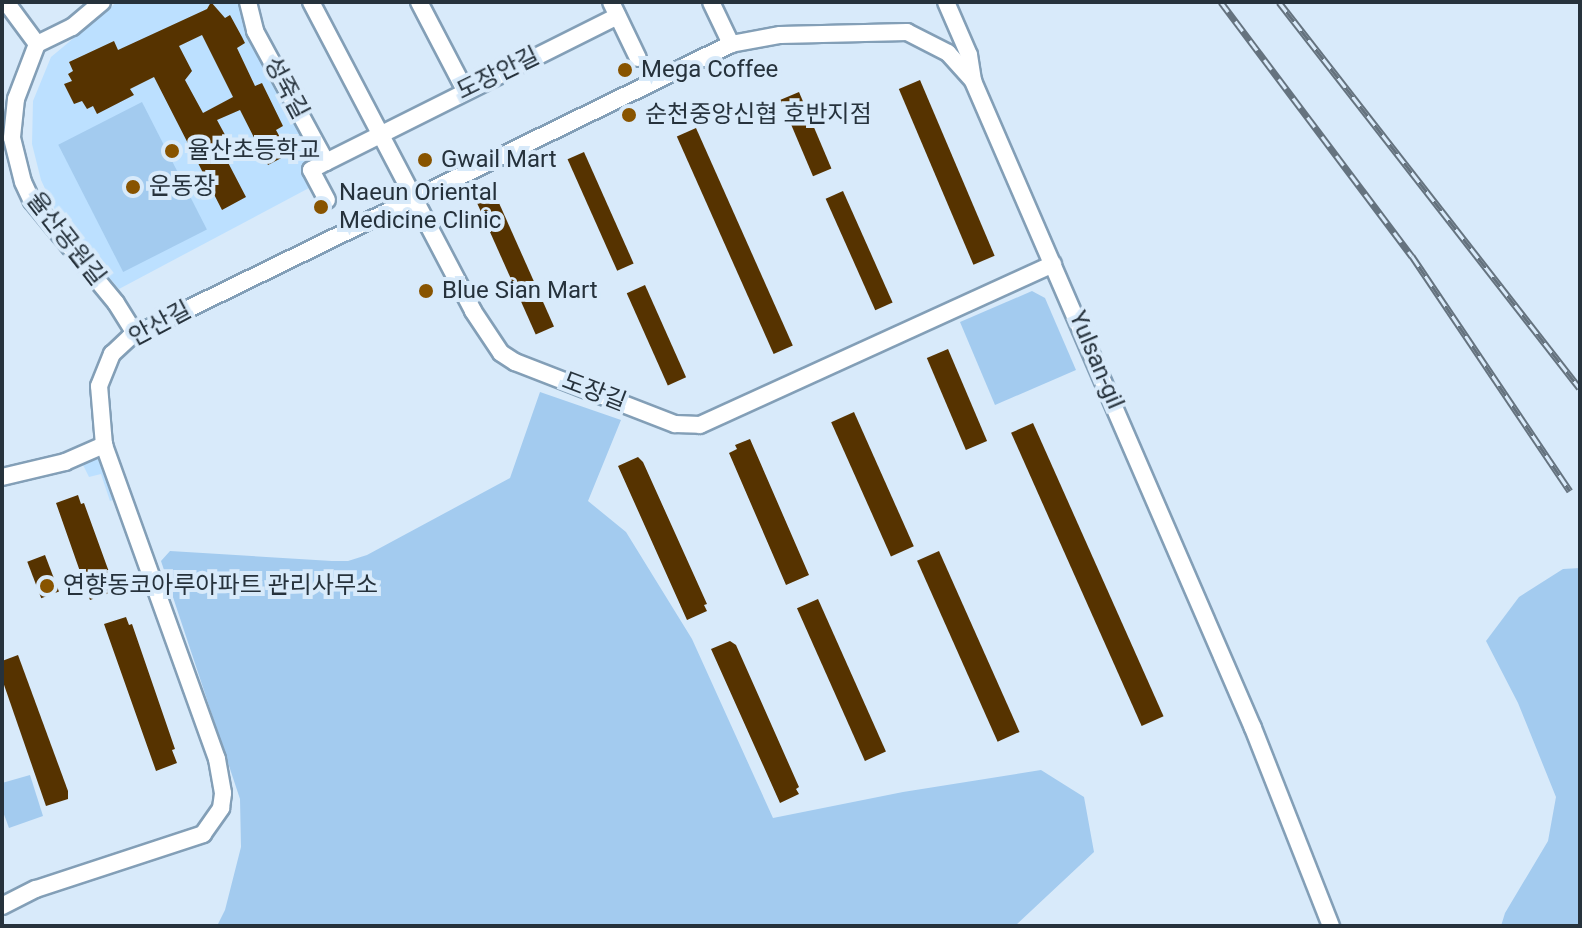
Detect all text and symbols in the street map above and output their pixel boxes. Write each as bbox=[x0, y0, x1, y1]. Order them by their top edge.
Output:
street label: 도장안길 bbox=[452, 42, 544, 106]
street label: 성죽길 bbox=[258, 52, 314, 124]
place label: Mega Coffee bbox=[641, 56, 778, 84]
marker: Mega Coffee bbox=[616, 61, 634, 79]
place label: 순천중앙신협 호반지점 bbox=[645, 101, 872, 129]
marker: 순천중앙신협 호반지점 bbox=[620, 106, 638, 124]
place label: 율산초등학교 bbox=[188, 137, 320, 165]
marker: 율산초등학교 bbox=[163, 142, 181, 160]
place label: Gwail Mart bbox=[441, 146, 557, 174]
marker: Gwail Mart bbox=[416, 151, 434, 169]
place label: 운동장 bbox=[149, 173, 215, 201]
marker: 운동장 bbox=[124, 178, 142, 196]
place label: Naeun Oriental Medicine Clinic bbox=[339, 179, 501, 235]
street label: 율산공원길 bbox=[21, 187, 111, 291]
marker: Naeun Oriental Medicine Clinic bbox=[310, 196, 332, 218]
place label: Blue Sian Mart bbox=[442, 277, 598, 305]
marker: Blue Sian Mart bbox=[417, 282, 435, 300]
street label: 안산길 bbox=[124, 296, 196, 352]
street label: Yulsan-gil bbox=[1063, 307, 1129, 413]
street label: 도장길 bbox=[558, 367, 630, 417]
place label: 연향동코아루아파트 관리사무소 bbox=[63, 572, 378, 600]
marker: 연향동코아루아파트 관리사무소 bbox=[38, 577, 56, 595]

